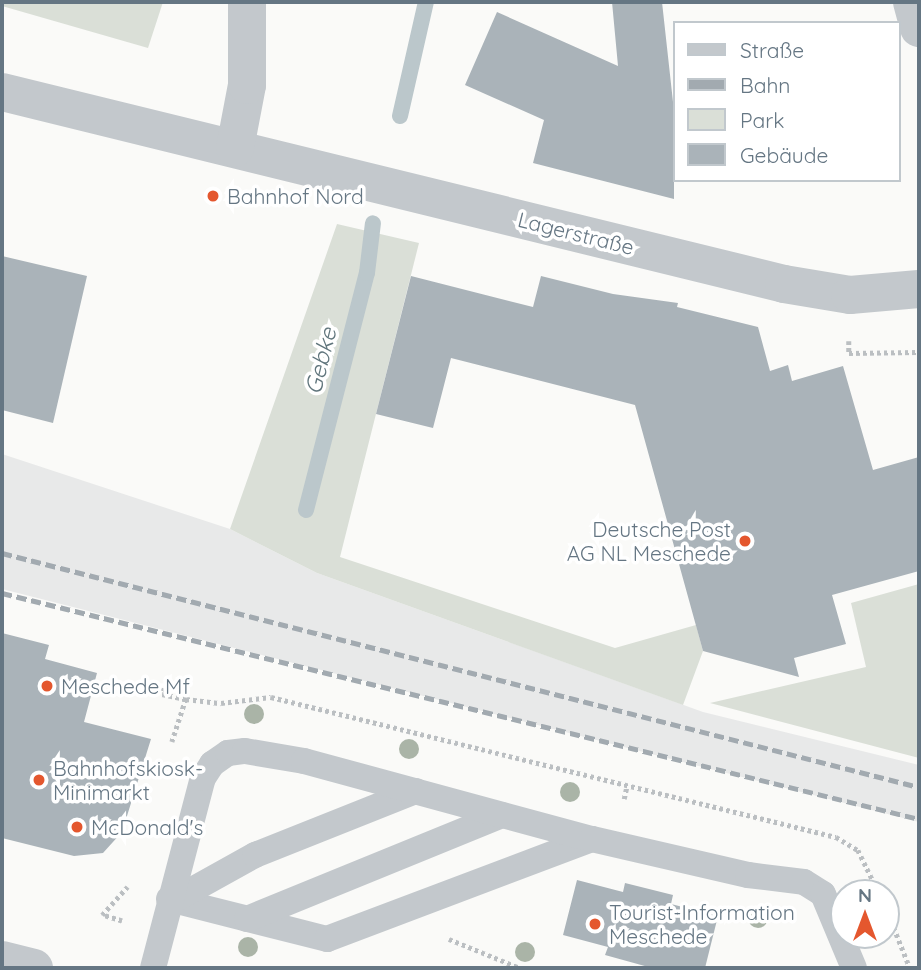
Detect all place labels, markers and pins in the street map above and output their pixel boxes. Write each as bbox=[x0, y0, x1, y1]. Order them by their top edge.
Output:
place label: Bahnhof Nord bbox=[227, 183, 364, 209]
marker: Bahnhof Nord bbox=[205, 188, 221, 204]
place label: Deutsche Post AG NL Meschede bbox=[567, 516, 731, 566]
marker: Deutsche Post AG NL Meschede bbox=[737, 533, 753, 549]
place label: Meschede Mf bbox=[61, 673, 190, 699]
marker: Meschede Mf bbox=[39, 678, 55, 694]
place label: Bahnhofskiosk- Minimarkt bbox=[53, 755, 203, 805]
marker: Bahnhofskiosk- Minimarkt bbox=[31, 772, 47, 788]
place label: McDonald's bbox=[91, 814, 203, 840]
marker: McDonald's bbox=[69, 819, 85, 835]
place label: Tourist-Information Meschede bbox=[609, 899, 795, 949]
marker: Tourist-Information Meschede bbox=[587, 916, 603, 932]

